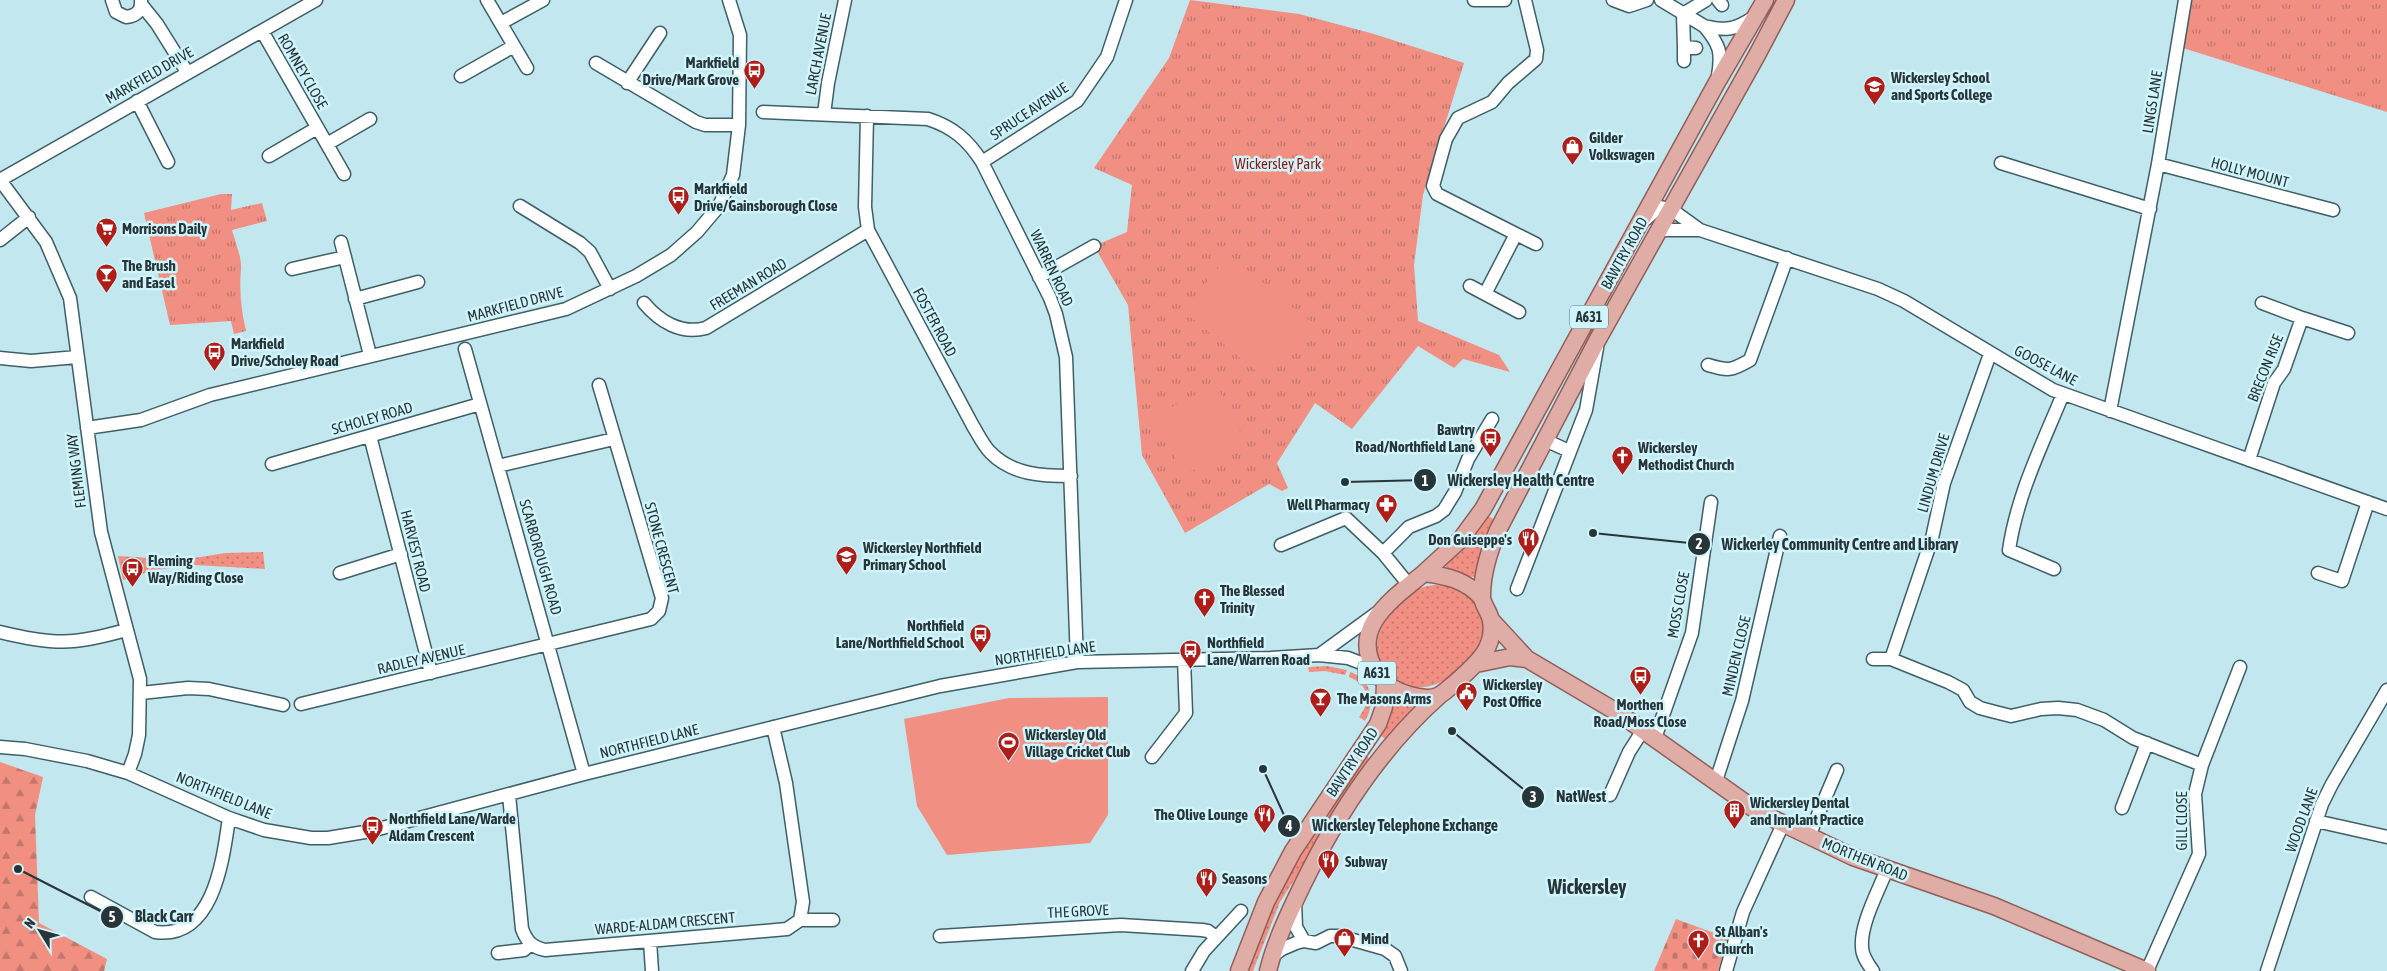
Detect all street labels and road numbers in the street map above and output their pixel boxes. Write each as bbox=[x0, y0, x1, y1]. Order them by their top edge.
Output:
street label: LARCH AVENUE bbox=[802, 11, 834, 96]
street label: ROMNEY CLOSE bbox=[275, 30, 332, 112]
street label: MARKFIELD DRIVE bbox=[102, 43, 196, 107]
street label: LINGS LANE bbox=[2139, 69, 2165, 135]
street label: SPRUCE AVENUE bbox=[987, 78, 1072, 143]
street label: HOLLY MOUNT bbox=[2209, 153, 2291, 191]
street label: BAWTRY ROAD bbox=[1597, 214, 1651, 292]
street label: WARREN ROAD bbox=[1027, 227, 1077, 309]
street label: FREEMAN ROAD bbox=[707, 254, 789, 314]
street label: MARKFIELD DRIVE bbox=[465, 283, 565, 325]
street label: FOSTER ROAD bbox=[910, 285, 960, 359]
road number: A631 bbox=[1570, 306, 1608, 328]
street label: BRECON RISE bbox=[2244, 331, 2286, 404]
street label: GOOSE LANE bbox=[2012, 341, 2081, 389]
street label: SCHOLEY ROAD bbox=[330, 398, 414, 438]
street label: LINDUM DRIVE bbox=[1914, 431, 1953, 514]
street label: FLEMING WAY bbox=[63, 433, 89, 509]
street label: SCARBOROUGH ROAD bbox=[516, 497, 566, 617]
street label: STONE CRESCENT bbox=[642, 500, 683, 596]
street label: HARVEST ROAD bbox=[398, 508, 434, 594]
street label: MOSS CLOSE bbox=[1664, 570, 1692, 640]
street label: MINDEN CLOSE bbox=[1718, 613, 1754, 698]
street label: NORTHFIELD LANE bbox=[994, 637, 1097, 668]
street label: RADLEY AVENUE bbox=[376, 641, 467, 677]
road number: A631 bbox=[1358, 661, 1396, 684]
street label: NORTHFIELD LANE bbox=[598, 720, 701, 762]
street label: BAWTRY ROAD bbox=[1323, 724, 1381, 800]
street label: NORTHFIELD LANE bbox=[174, 768, 275, 822]
street label: WOOD LANE bbox=[2282, 785, 2321, 854]
street label: GILL CLOSE bbox=[2173, 791, 2190, 851]
street label: MORTHEN ROAD bbox=[1820, 834, 1910, 884]
street label: THE GROVE bbox=[1047, 901, 1110, 921]
street label: WARDE-ALDAM CRESCENT bbox=[594, 908, 736, 938]

